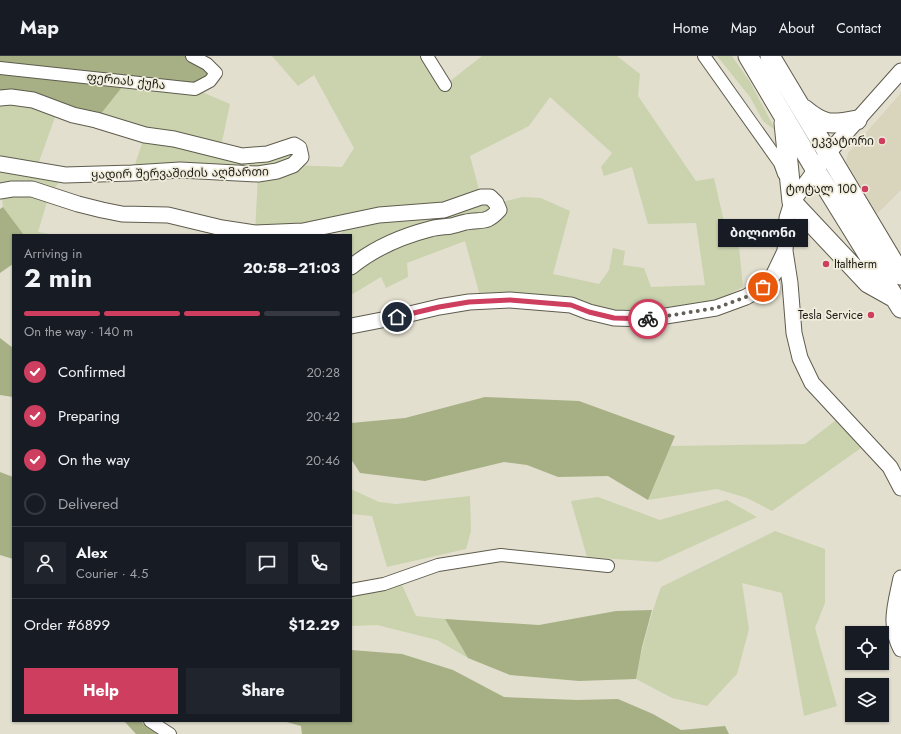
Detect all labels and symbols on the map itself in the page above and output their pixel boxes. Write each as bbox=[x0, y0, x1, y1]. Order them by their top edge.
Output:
street label: ფერიას ქუჩა bbox=[86, 68, 166, 94]
place label: ეკვატორი bbox=[811, 132, 874, 150]
marker: ეკვატორი bbox=[877, 136, 887, 146]
street label: ყადირ შერვაშიძის აღმართი bbox=[91, 162, 269, 184]
place label: ტოტალ 100 bbox=[786, 180, 857, 198]
marker: ტოტალ 100 bbox=[860, 184, 870, 194]
callout: ბილიონი bbox=[718, 219, 808, 247]
place label: Italtherm bbox=[834, 255, 877, 273]
marker: Italtherm bbox=[821, 259, 831, 269]
pin bbox=[746, 270, 780, 304]
courier bbox=[628, 299, 668, 339]
pin bbox=[380, 300, 414, 334]
place label: Tesla Service bbox=[798, 306, 863, 324]
marker: Tesla Service bbox=[866, 310, 876, 320]

